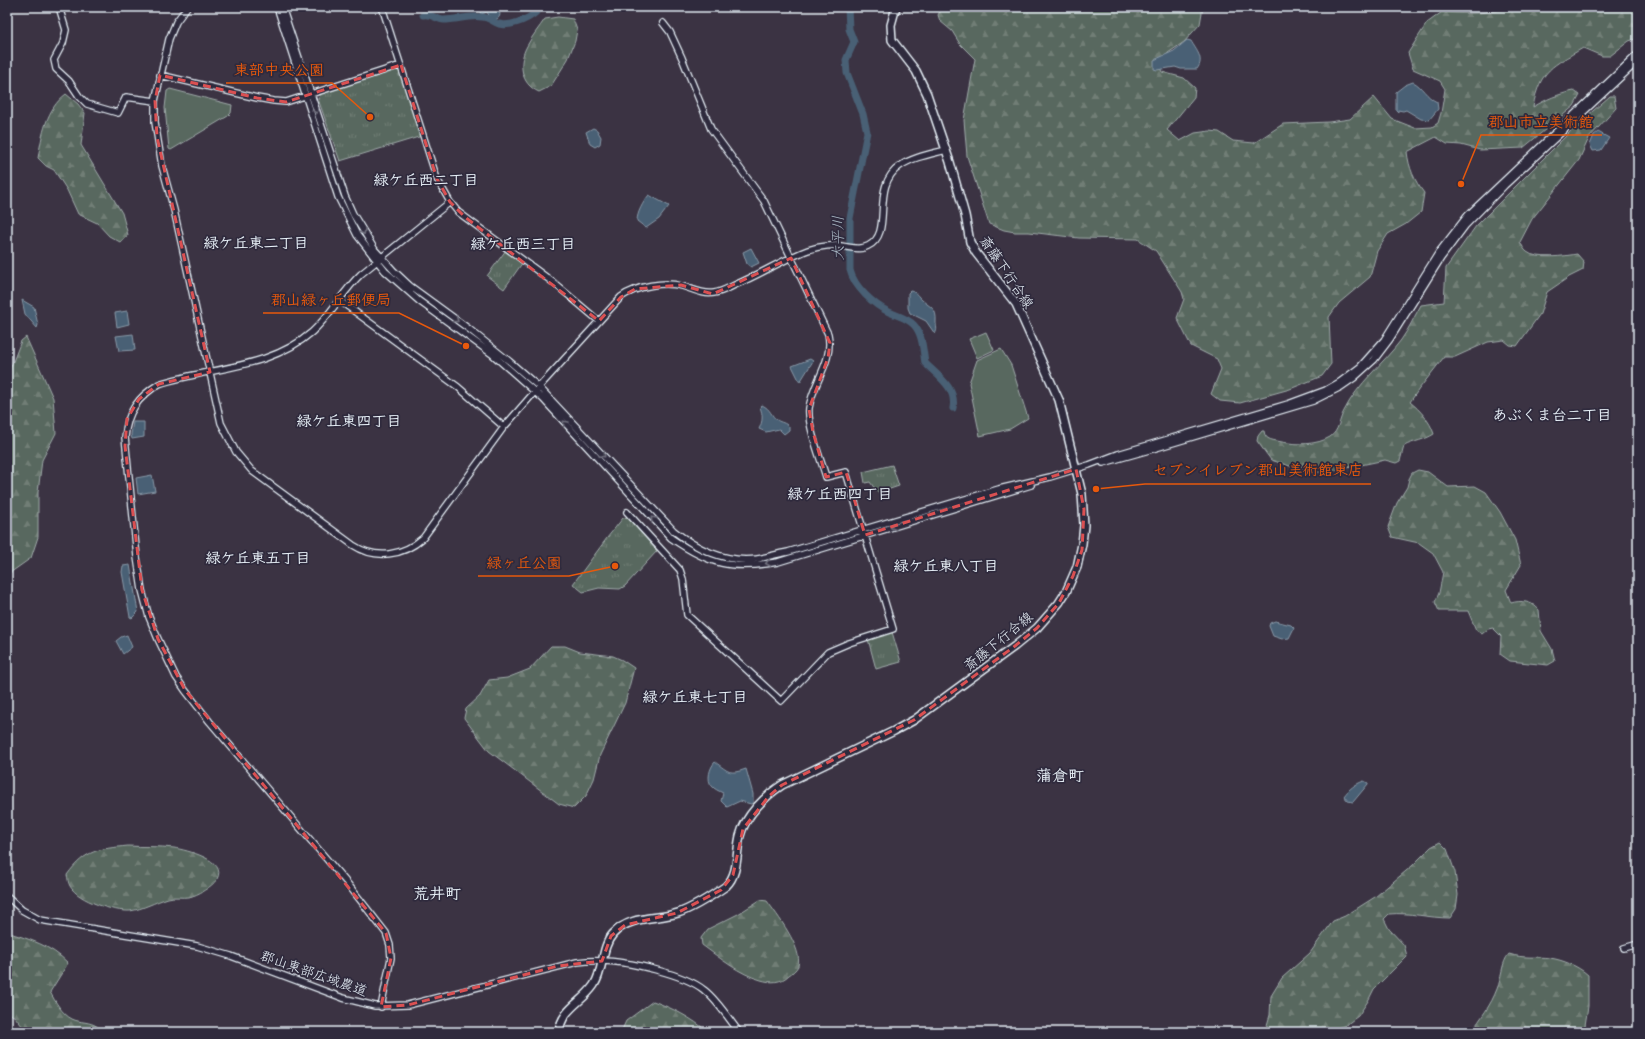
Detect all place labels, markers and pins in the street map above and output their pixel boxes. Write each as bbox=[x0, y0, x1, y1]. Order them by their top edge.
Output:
callout: 東部中央公園 bbox=[226, 56, 332, 83]
callout: 郡山市立美術館 bbox=[1481, 108, 1602, 135]
callout: 郡山緑ヶ丘郵便局 bbox=[263, 286, 399, 313]
callout: セブンイレブン郡山美術館東店 bbox=[1145, 457, 1371, 484]
callout: 緑ヶ丘公園 bbox=[478, 549, 569, 576]

